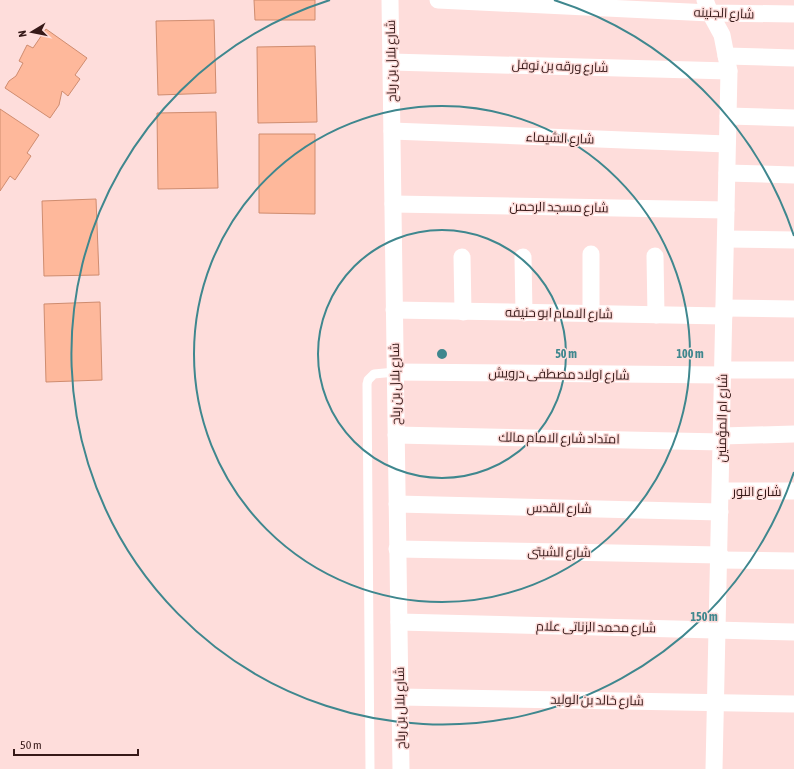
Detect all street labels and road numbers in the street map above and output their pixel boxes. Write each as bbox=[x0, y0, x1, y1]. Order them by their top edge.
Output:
street label: شارع الجنينه bbox=[693, 4, 755, 23]
street label: شارع بلال بن رباح bbox=[383, 20, 400, 102]
street label: شارع ورقه بن نوفل bbox=[511, 57, 609, 76]
street label: شارع الشيماء bbox=[525, 129, 595, 148]
street label: شارع مسجد الرحمن bbox=[509, 199, 609, 216]
street label: شارع الامام ابو حنيفه bbox=[505, 305, 613, 323]
street label: شارع بلال بن رباح bbox=[387, 343, 404, 425]
street label: شارع اولاد مصطفى درويش bbox=[488, 365, 630, 384]
street label: شارع ام المؤمنين bbox=[714, 373, 732, 463]
street label: امتداد شارع الامام مالك bbox=[498, 429, 620, 449]
street label: شارع النور bbox=[732, 484, 781, 500]
street label: شارع القدس bbox=[526, 500, 592, 517]
street label: شارع الشبتى bbox=[527, 544, 591, 561]
street label: شارع محمد الزناتى علام bbox=[536, 618, 656, 638]
street label: شارع بلال بن رباح bbox=[392, 667, 409, 749]
street label: شارع خالد بن الوليد bbox=[550, 692, 644, 709]

